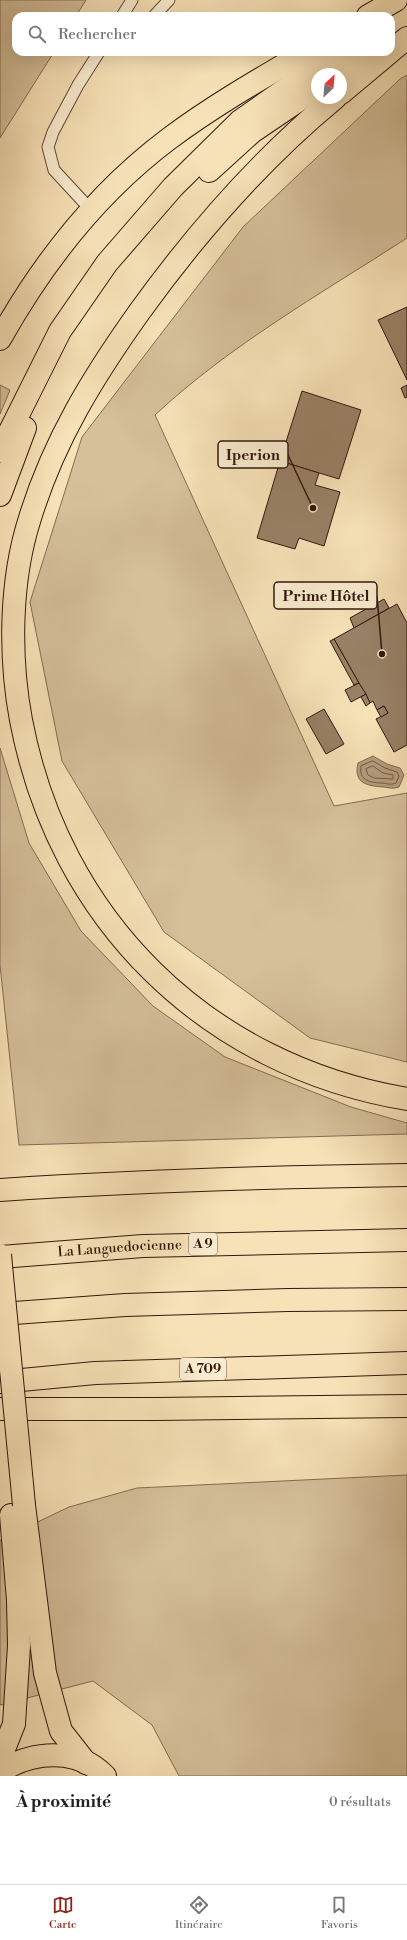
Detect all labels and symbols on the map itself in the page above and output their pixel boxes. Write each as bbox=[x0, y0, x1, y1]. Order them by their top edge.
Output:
north arrow bbox=[311, 68, 347, 104]
callout: Iperion bbox=[218, 441, 288, 468]
text: Iperion bbox=[226, 446, 281, 465]
callout: Prime Hôtel bbox=[274, 582, 377, 609]
text: Prime Hôtel bbox=[283, 587, 369, 606]
road number: A 9 bbox=[189, 1233, 217, 1255]
street label: La Languedocienne bbox=[57, 1236, 182, 1262]
road number: A 709 bbox=[180, 1358, 226, 1380]

